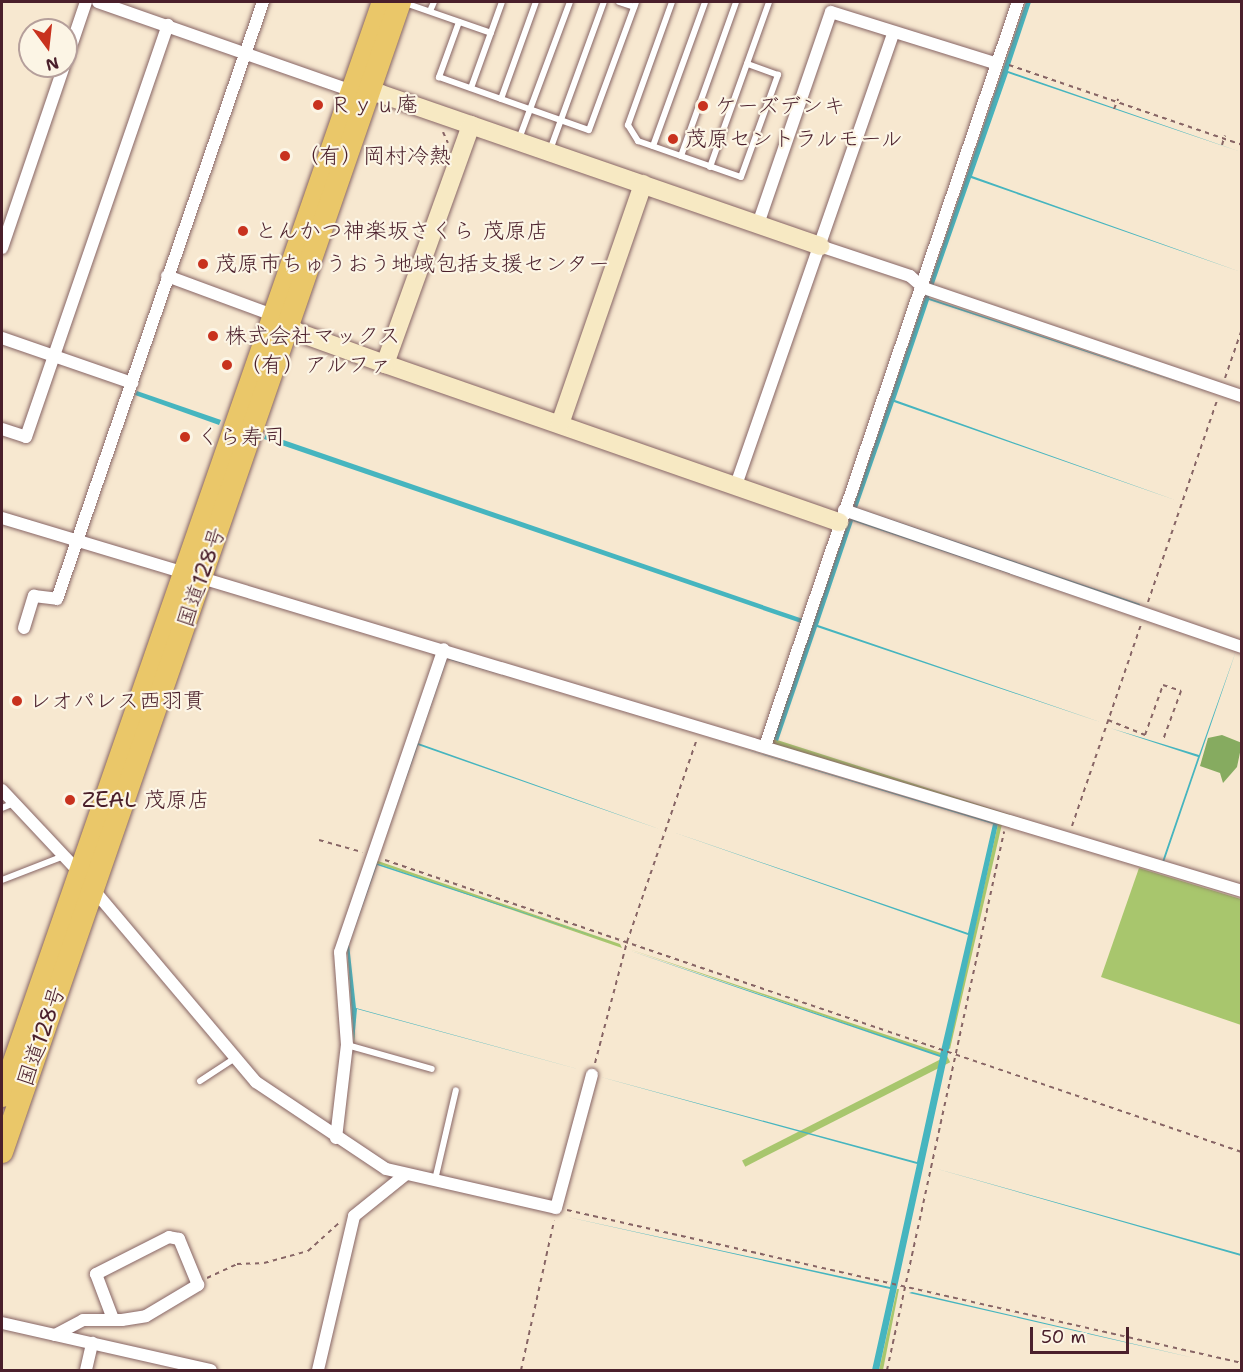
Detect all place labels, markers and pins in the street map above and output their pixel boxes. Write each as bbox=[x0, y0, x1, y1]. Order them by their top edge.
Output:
place label: Ｒｙｕ庵 bbox=[330, 92, 418, 118]
place label: ケーズデンキ bbox=[715, 93, 847, 119]
marker: Ｒｙｕ庵 bbox=[311, 98, 325, 112]
marker: ケーズデンキ bbox=[696, 99, 710, 113]
place label: 茂原セントラルモール bbox=[685, 126, 905, 152]
marker: 茂原セントラルモール bbox=[666, 132, 680, 146]
place label: （有）岡村冷熱 bbox=[297, 143, 451, 169]
marker: （有）岡村冷熱 bbox=[278, 149, 292, 163]
place label: とんかつ神楽坂さくら 茂原店 bbox=[255, 218, 549, 244]
marker: とんかつ神楽坂さくら 茂原店 bbox=[236, 224, 250, 238]
place label: 茂原市ちゅうおう地域包括支援センター bbox=[215, 251, 611, 277]
marker: 茂原市ちゅうおう地域包括支援センター bbox=[196, 257, 210, 271]
place label: 株式会社マックス bbox=[225, 323, 401, 349]
marker: 株式会社マックス bbox=[206, 329, 220, 343]
place label: （有）アルファ bbox=[239, 352, 393, 378]
marker: （有）アルファ bbox=[220, 358, 234, 372]
place label: くら寿司 bbox=[197, 424, 285, 450]
marker: くら寿司 bbox=[178, 430, 192, 444]
place label: レオパレス西羽貫 bbox=[29, 688, 205, 714]
marker: レオパレス西羽貫 bbox=[10, 694, 24, 708]
place label: ZEAL 茂原店 bbox=[82, 787, 210, 813]
marker: ZEAL 茂原店 bbox=[63, 793, 77, 807]

